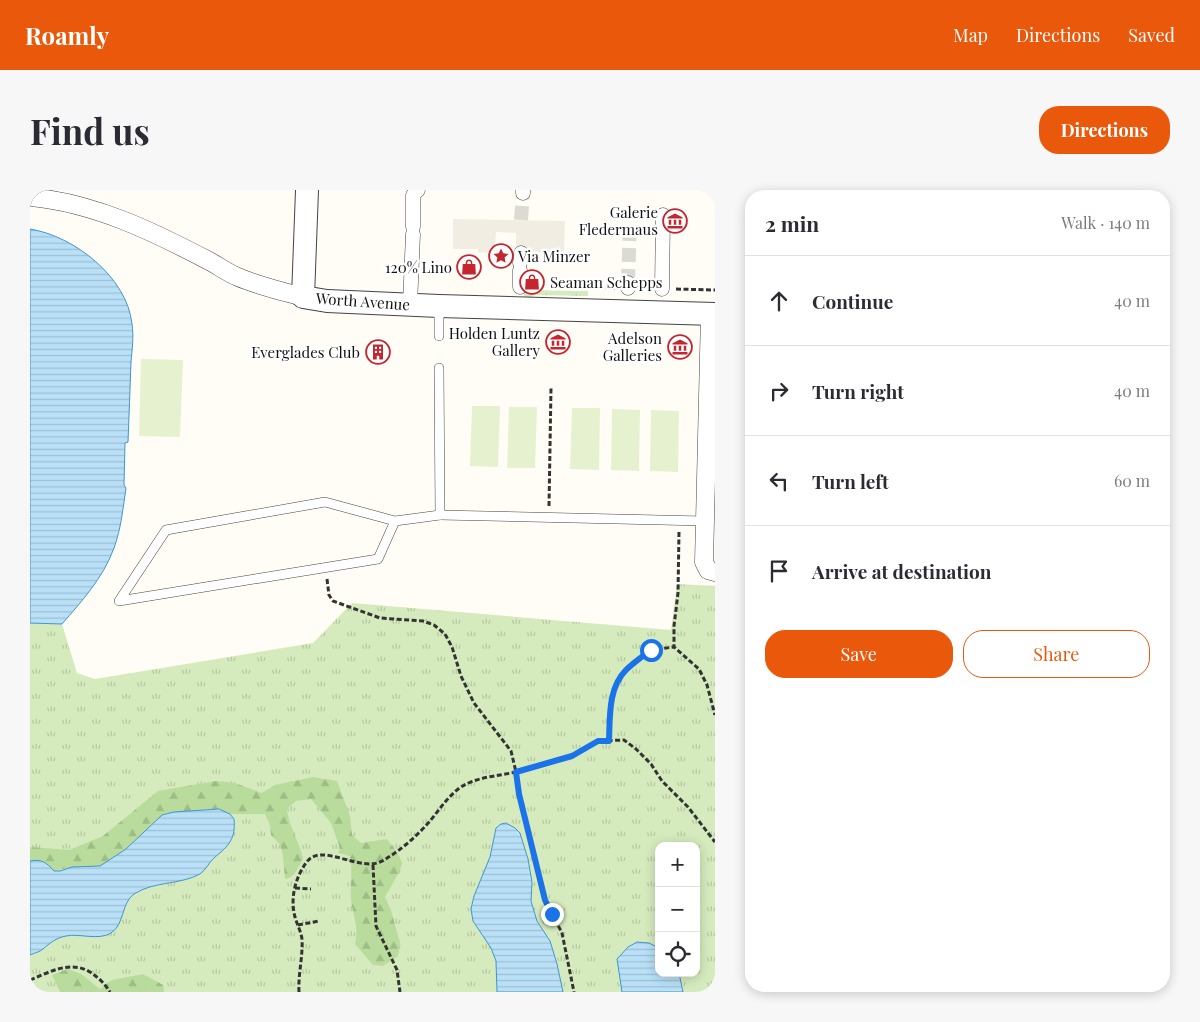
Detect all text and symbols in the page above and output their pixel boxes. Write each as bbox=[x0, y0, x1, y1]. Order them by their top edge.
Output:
text: Roamly bbox=[25, 19, 109, 51]
text: Map bbox=[953, 23, 988, 47]
text: Directions bbox=[1016, 23, 1100, 47]
text: Saved bbox=[1128, 23, 1175, 47]
button: Directions bbox=[1039, 106, 1170, 154]
text: Find us bbox=[30, 107, 150, 154]
place label: Galerie Fledermaus bbox=[579, 202, 658, 239]
museum icon: Galerie Fledermaus bbox=[662, 208, 688, 234]
text: 2 min bbox=[765, 209, 819, 237]
text: Walk · 140 m bbox=[1061, 212, 1150, 233]
place icon: Via Minzer bbox=[488, 243, 514, 269]
place label: Via Minzer bbox=[517, 246, 591, 266]
shop icon: 120% Lino bbox=[456, 254, 482, 280]
place label: 120% Lino bbox=[385, 257, 452, 277]
shop icon: Seaman Schepps bbox=[519, 269, 545, 295]
place label: Seaman Schepps bbox=[550, 272, 663, 292]
icon: ahead bbox=[765, 287, 793, 315]
street label: Worth Avenue bbox=[314, 288, 411, 314]
text: Continue bbox=[812, 288, 893, 314]
text: 40 m bbox=[1114, 290, 1150, 311]
place label: Holden Luntz Gallery bbox=[449, 323, 540, 360]
place label: Adelson Galleries bbox=[603, 328, 662, 365]
museum icon: Holden Luntz Gallery bbox=[545, 329, 571, 355]
museum icon: Adelson Galleries bbox=[667, 334, 693, 360]
building icon: Everglades Club bbox=[365, 339, 391, 365]
place label: Everglades Club bbox=[251, 342, 360, 362]
icon: right bbox=[765, 377, 793, 405]
text: Turn right bbox=[812, 378, 904, 404]
text: 40 m bbox=[1114, 380, 1150, 401]
icon: left bbox=[765, 467, 793, 495]
text: Turn left bbox=[812, 468, 889, 494]
text: 60 m bbox=[1114, 470, 1150, 491]
icon: arrive bbox=[765, 557, 793, 585]
text: Arrive at destination bbox=[812, 558, 992, 584]
button: Save bbox=[765, 630, 953, 678]
button: Share bbox=[963, 630, 1150, 678]
route start bbox=[640, 639, 663, 662]
map controls bbox=[655, 842, 700, 977]
button: + bbox=[655, 842, 700, 887]
button: − bbox=[655, 887, 700, 932]
route end bbox=[541, 903, 564, 926]
button: locate bbox=[655, 932, 700, 977]

